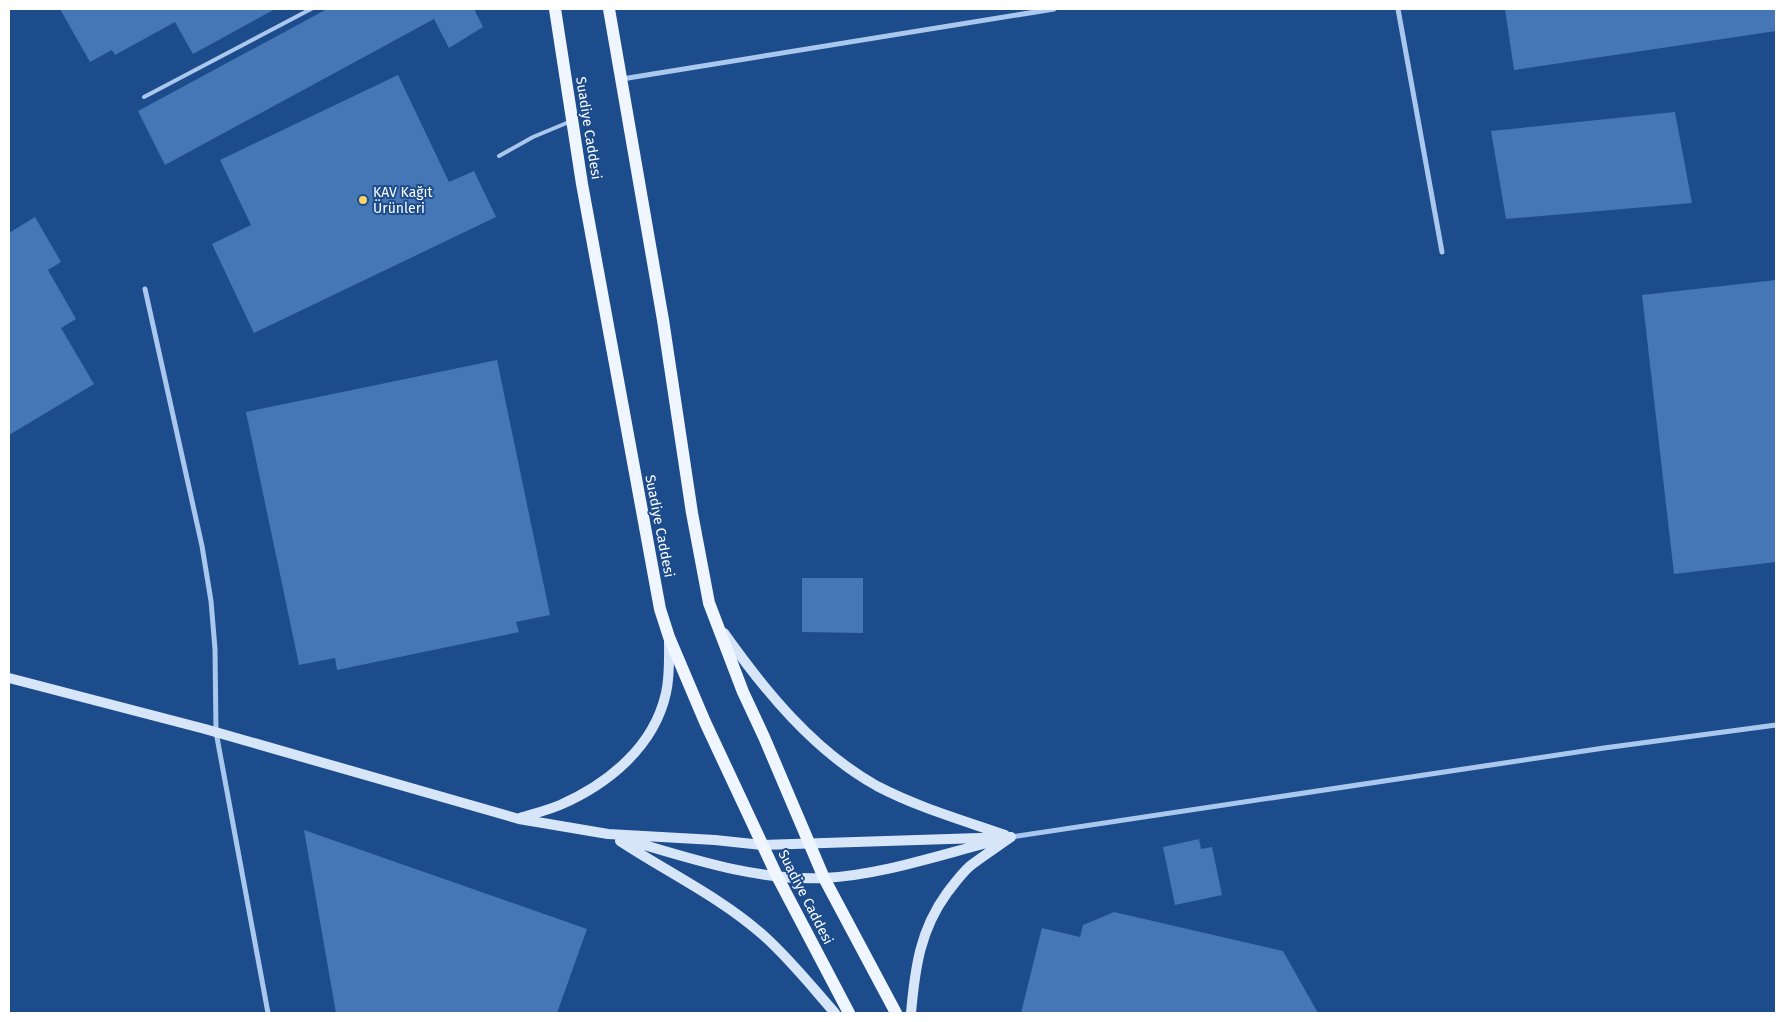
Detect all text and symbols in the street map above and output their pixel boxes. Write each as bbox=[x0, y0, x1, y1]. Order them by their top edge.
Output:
street label: Suadiye Caddesi bbox=[572, 75, 605, 181]
place label: KAV Kağıt Ürünleri bbox=[373, 184, 433, 217]
marker: KAV Kağıt Ürünleri bbox=[357, 194, 369, 206]
street label: Suadiye Caddesi bbox=[641, 473, 678, 579]
street label: Suadiye Caddesi bbox=[774, 847, 837, 947]

